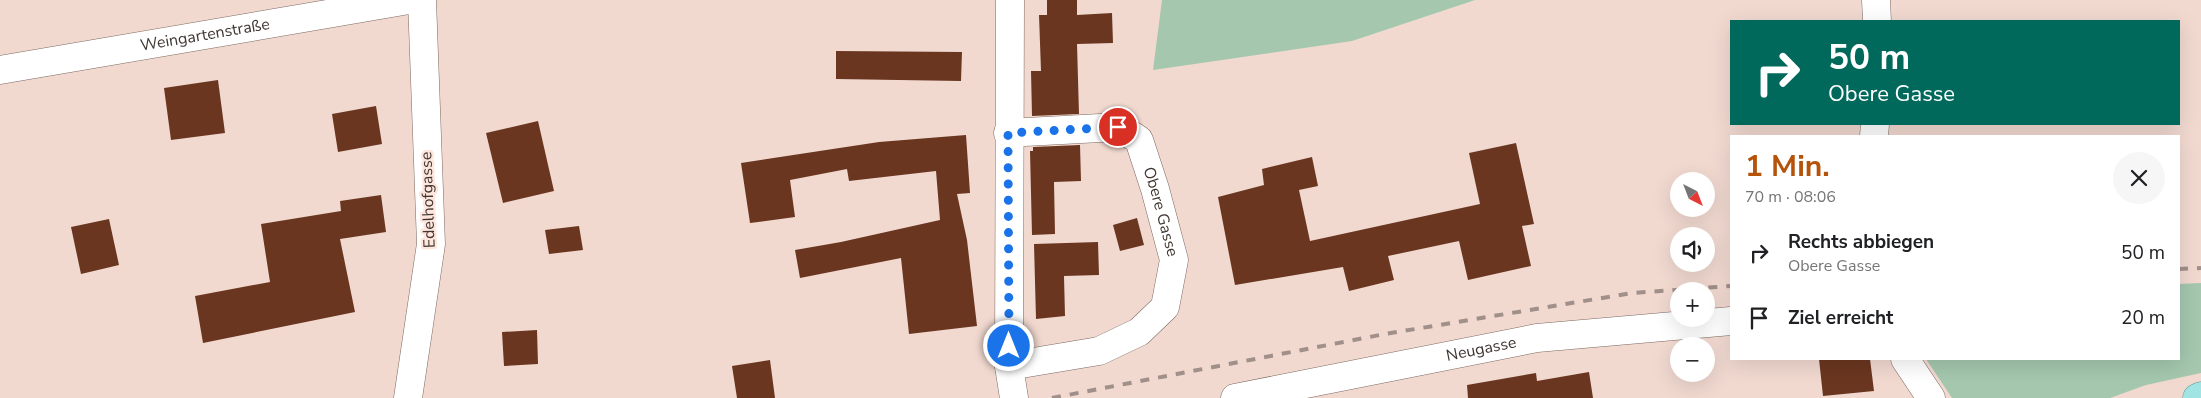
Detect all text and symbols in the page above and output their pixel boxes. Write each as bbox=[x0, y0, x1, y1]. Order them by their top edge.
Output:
street label: Weingartenstraße bbox=[139, 13, 271, 57]
text: 50 m bbox=[1828, 34, 1910, 81]
icon: right bbox=[1745, 40, 1810, 105]
text: Obere Gasse bbox=[1828, 79, 1955, 109]
pin bbox=[1097, 106, 1139, 148]
icon: arrive bbox=[1104, 113, 1132, 141]
text: 1 Min. bbox=[1745, 146, 1830, 187]
street label: Edelhofgasse bbox=[415, 151, 441, 249]
button: close bbox=[2113, 152, 2165, 204]
street label: Obere Gasse bbox=[1137, 164, 1184, 259]
north arrow bbox=[1670, 172, 1715, 218]
map controls bbox=[1670, 172, 1715, 382]
text: 70 m · 08:06 bbox=[1745, 186, 1836, 208]
button: sound bbox=[1670, 227, 1715, 272]
text: Rechts abbiegen bbox=[1788, 229, 1934, 255]
icon: right bbox=[1745, 239, 1773, 267]
text: 50 m bbox=[2121, 240, 2165, 266]
text: Obere Gasse bbox=[1788, 255, 1880, 277]
button: + bbox=[1670, 282, 1715, 327]
icon: arrive bbox=[1745, 304, 1773, 332]
text: Ziel erreicht bbox=[1788, 305, 1893, 331]
text: 20 m bbox=[2121, 305, 2165, 331]
position arrow bbox=[982, 319, 1034, 371]
street label: Neugasse bbox=[1444, 331, 1518, 367]
button: − bbox=[1670, 337, 1715, 382]

